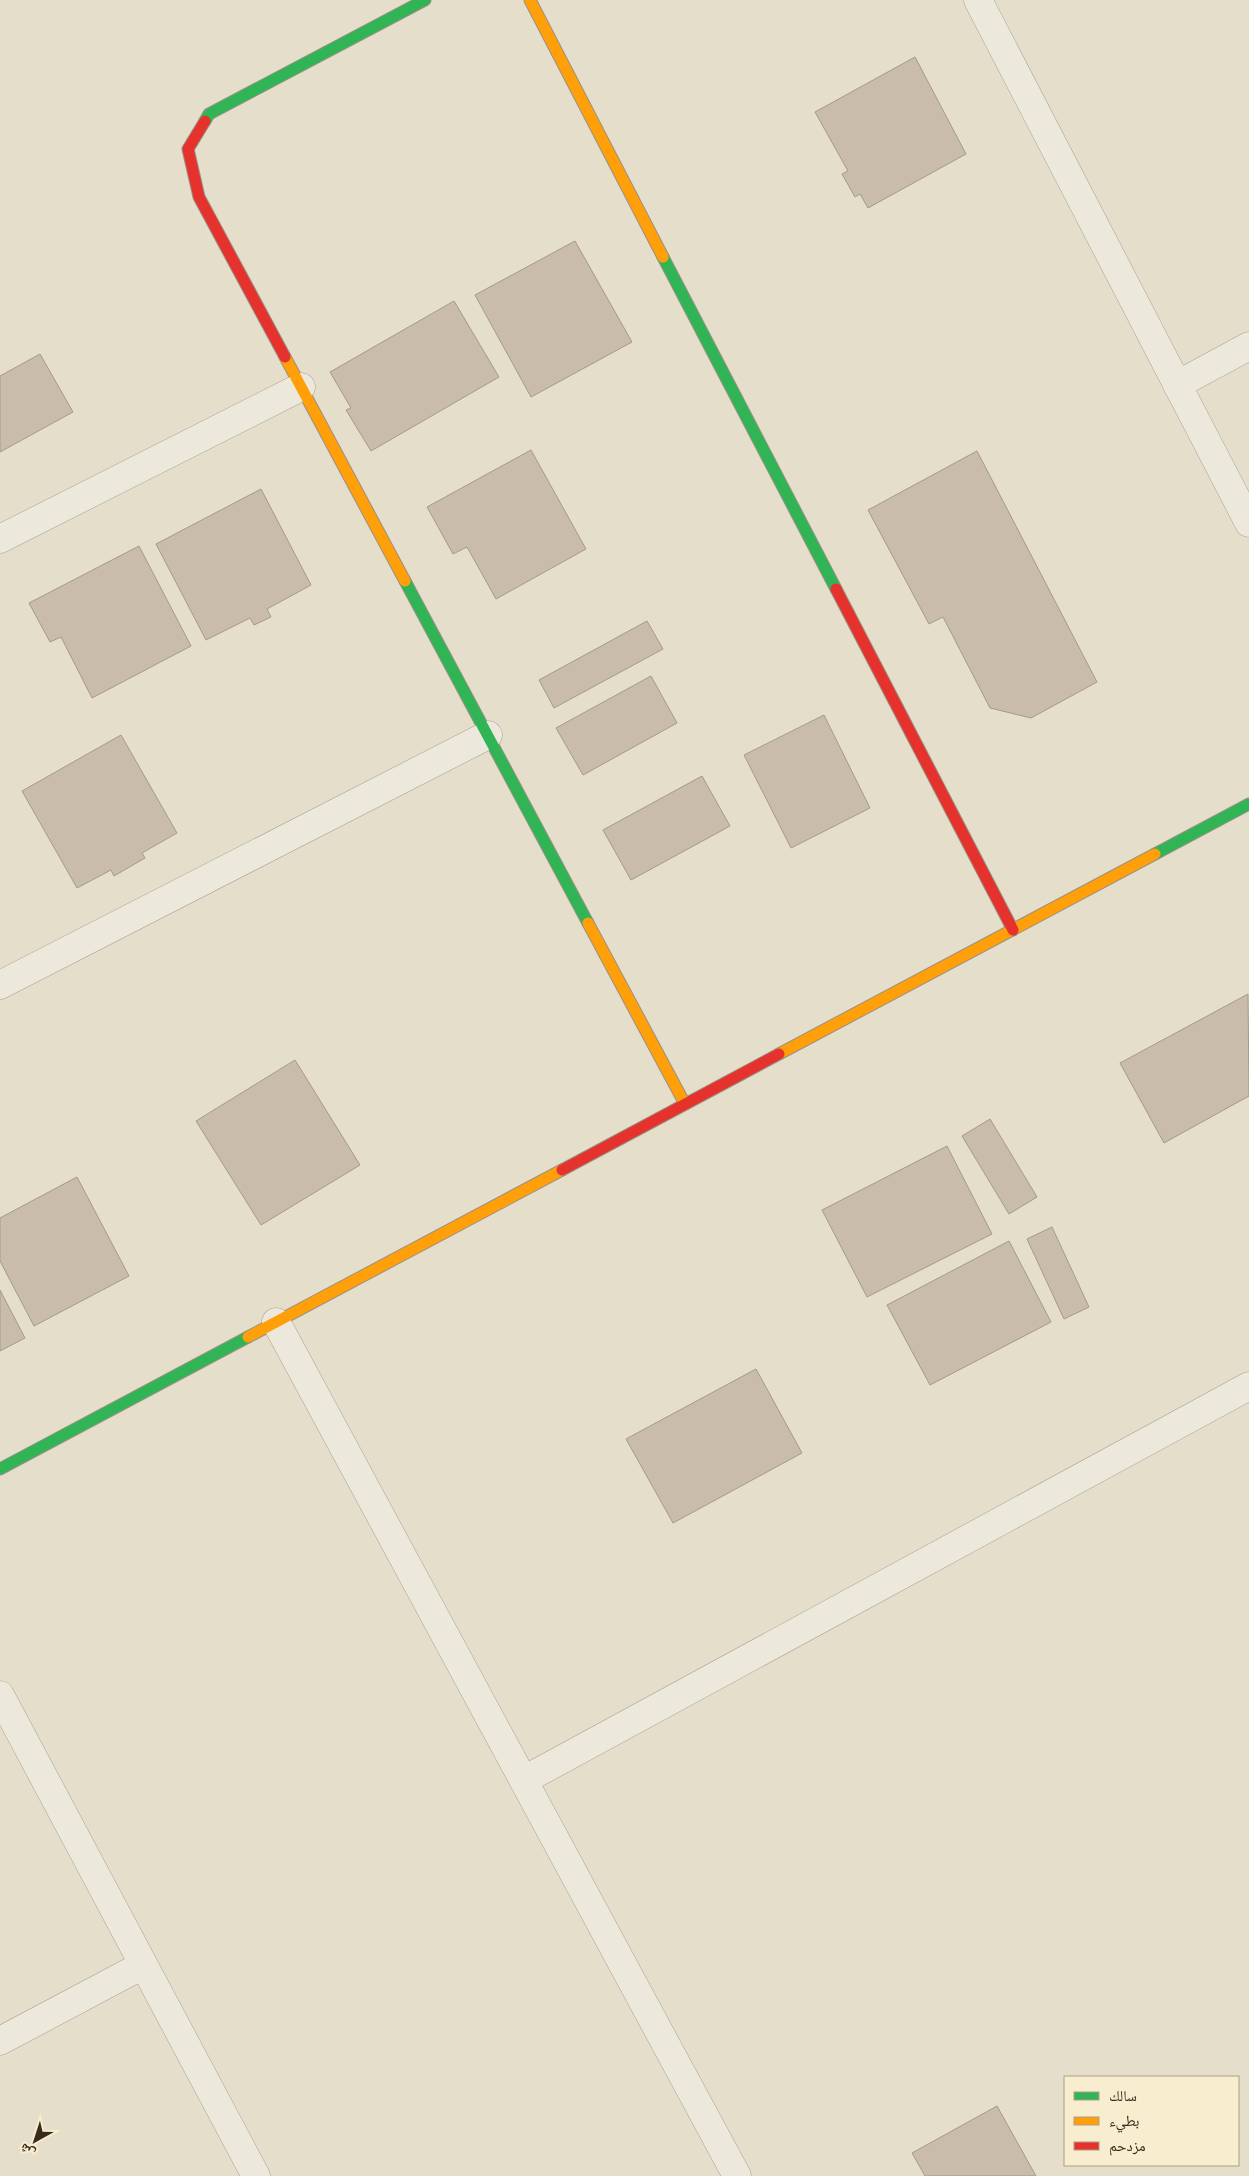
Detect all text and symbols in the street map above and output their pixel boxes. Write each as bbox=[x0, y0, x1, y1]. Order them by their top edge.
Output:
legend bbox=[1064, 2076, 1239, 2166]
text: سالك bbox=[1109, 2085, 1137, 2105]
text: بطيء bbox=[1109, 2110, 1139, 2133]
north arrow bbox=[10, 2116, 60, 2166]
text: مزدحم bbox=[1109, 2135, 1146, 2156]
text: ش bbox=[15, 2139, 38, 2164]

